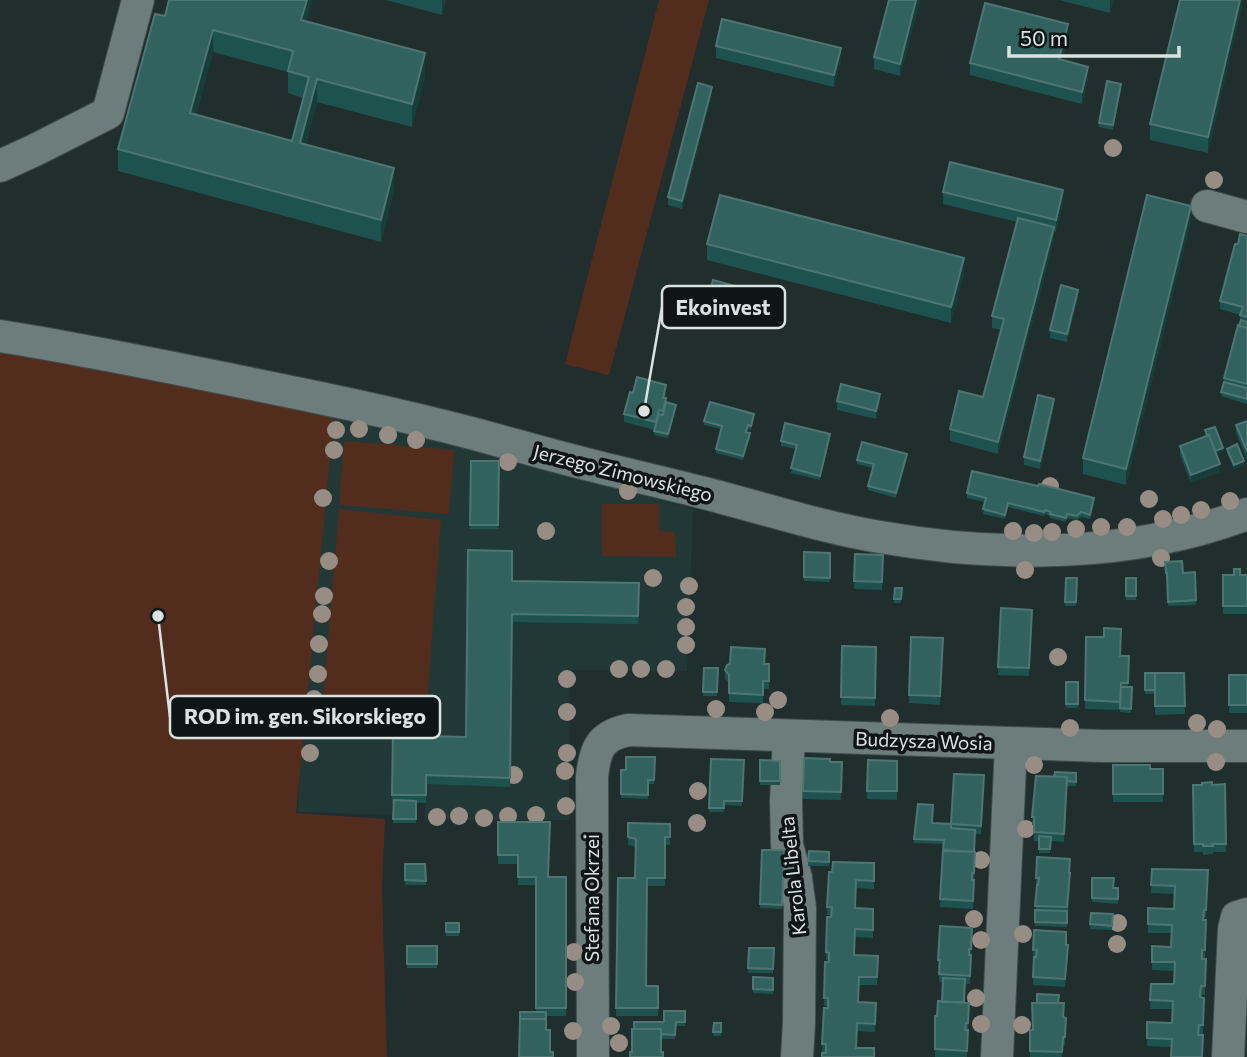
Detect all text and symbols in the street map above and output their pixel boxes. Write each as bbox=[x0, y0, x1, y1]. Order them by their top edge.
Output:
scale bar bbox=[1009, 14, 1179, 58]
text: 50 m bbox=[1020, 25, 1068, 50]
callout: Ekoinvest bbox=[662, 286, 785, 328]
text: Ekoinvest bbox=[676, 294, 771, 319]
street label: Jerzego Zimowskiego bbox=[531, 439, 715, 506]
callout: ROD im. gen. Sikorskiego bbox=[170, 696, 440, 738]
text: ROD im. gen. Sikorskiego bbox=[184, 703, 426, 728]
street label: Budzysza Wosia bbox=[855, 727, 993, 754]
street label: Karola Libelta bbox=[775, 816, 810, 937]
street label: Stefana Okrzei bbox=[580, 834, 603, 962]

